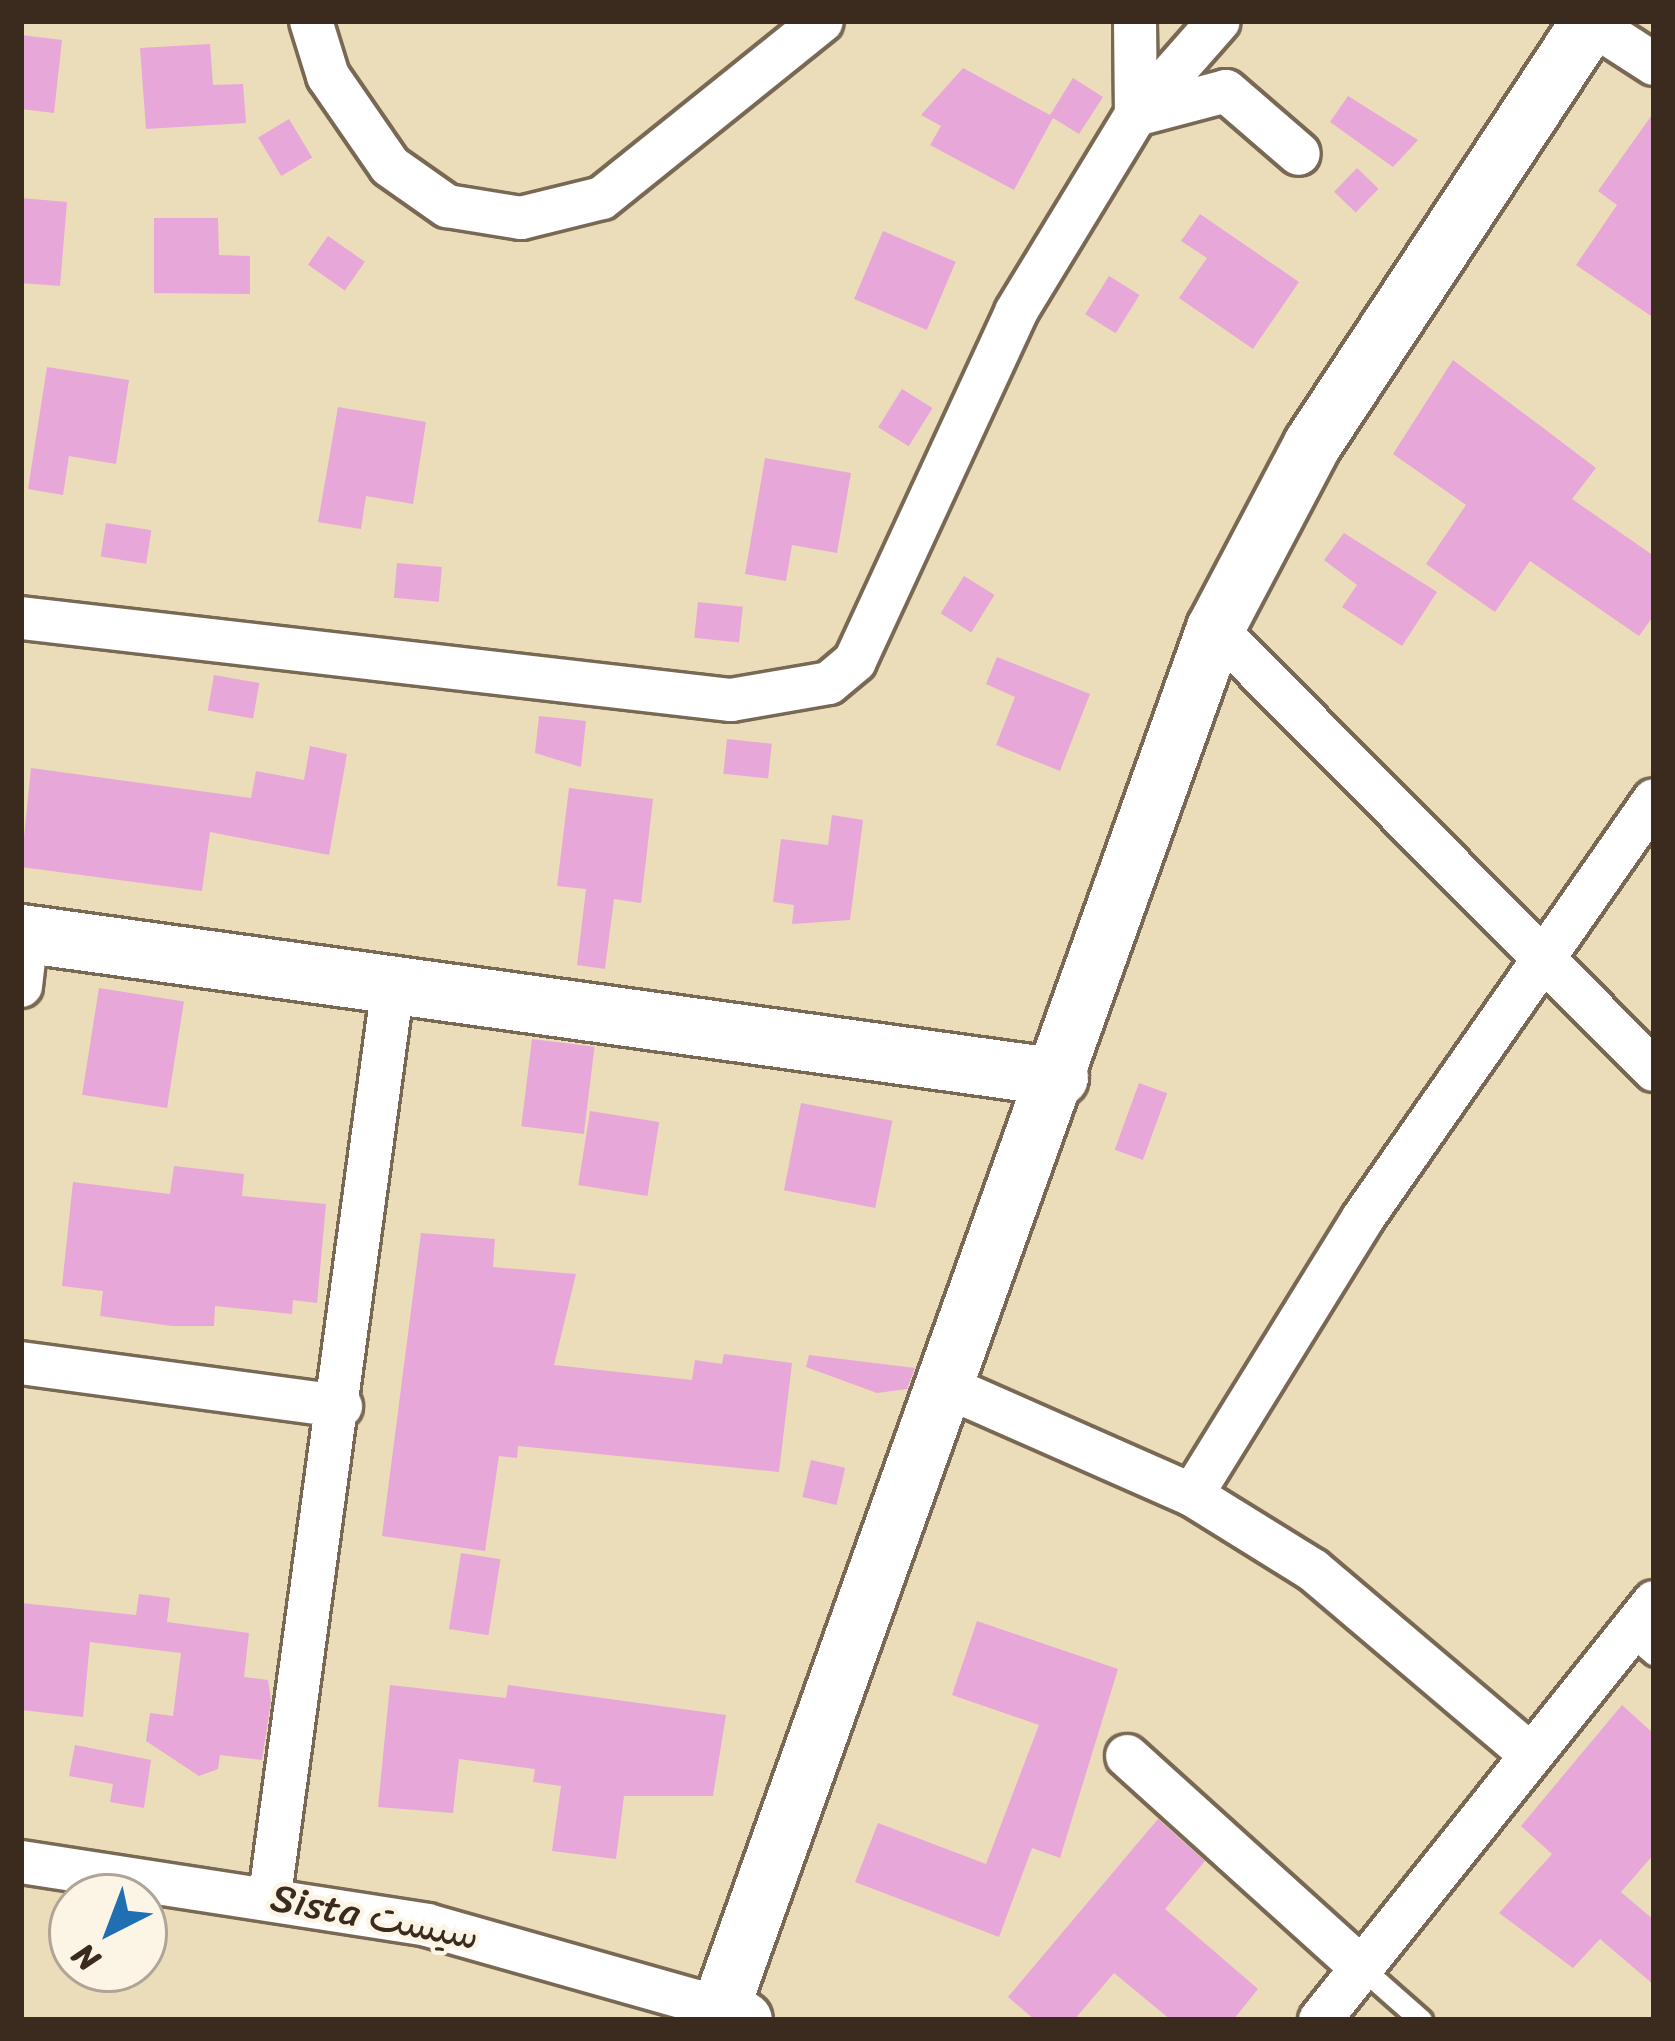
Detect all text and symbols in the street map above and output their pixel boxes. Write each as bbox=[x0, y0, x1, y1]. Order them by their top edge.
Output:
north arrow bbox=[48, 1873, 168, 1993]
street label: Sista سيست bbox=[267, 1874, 483, 1960]
text: N bbox=[58, 1928, 114, 1987]

